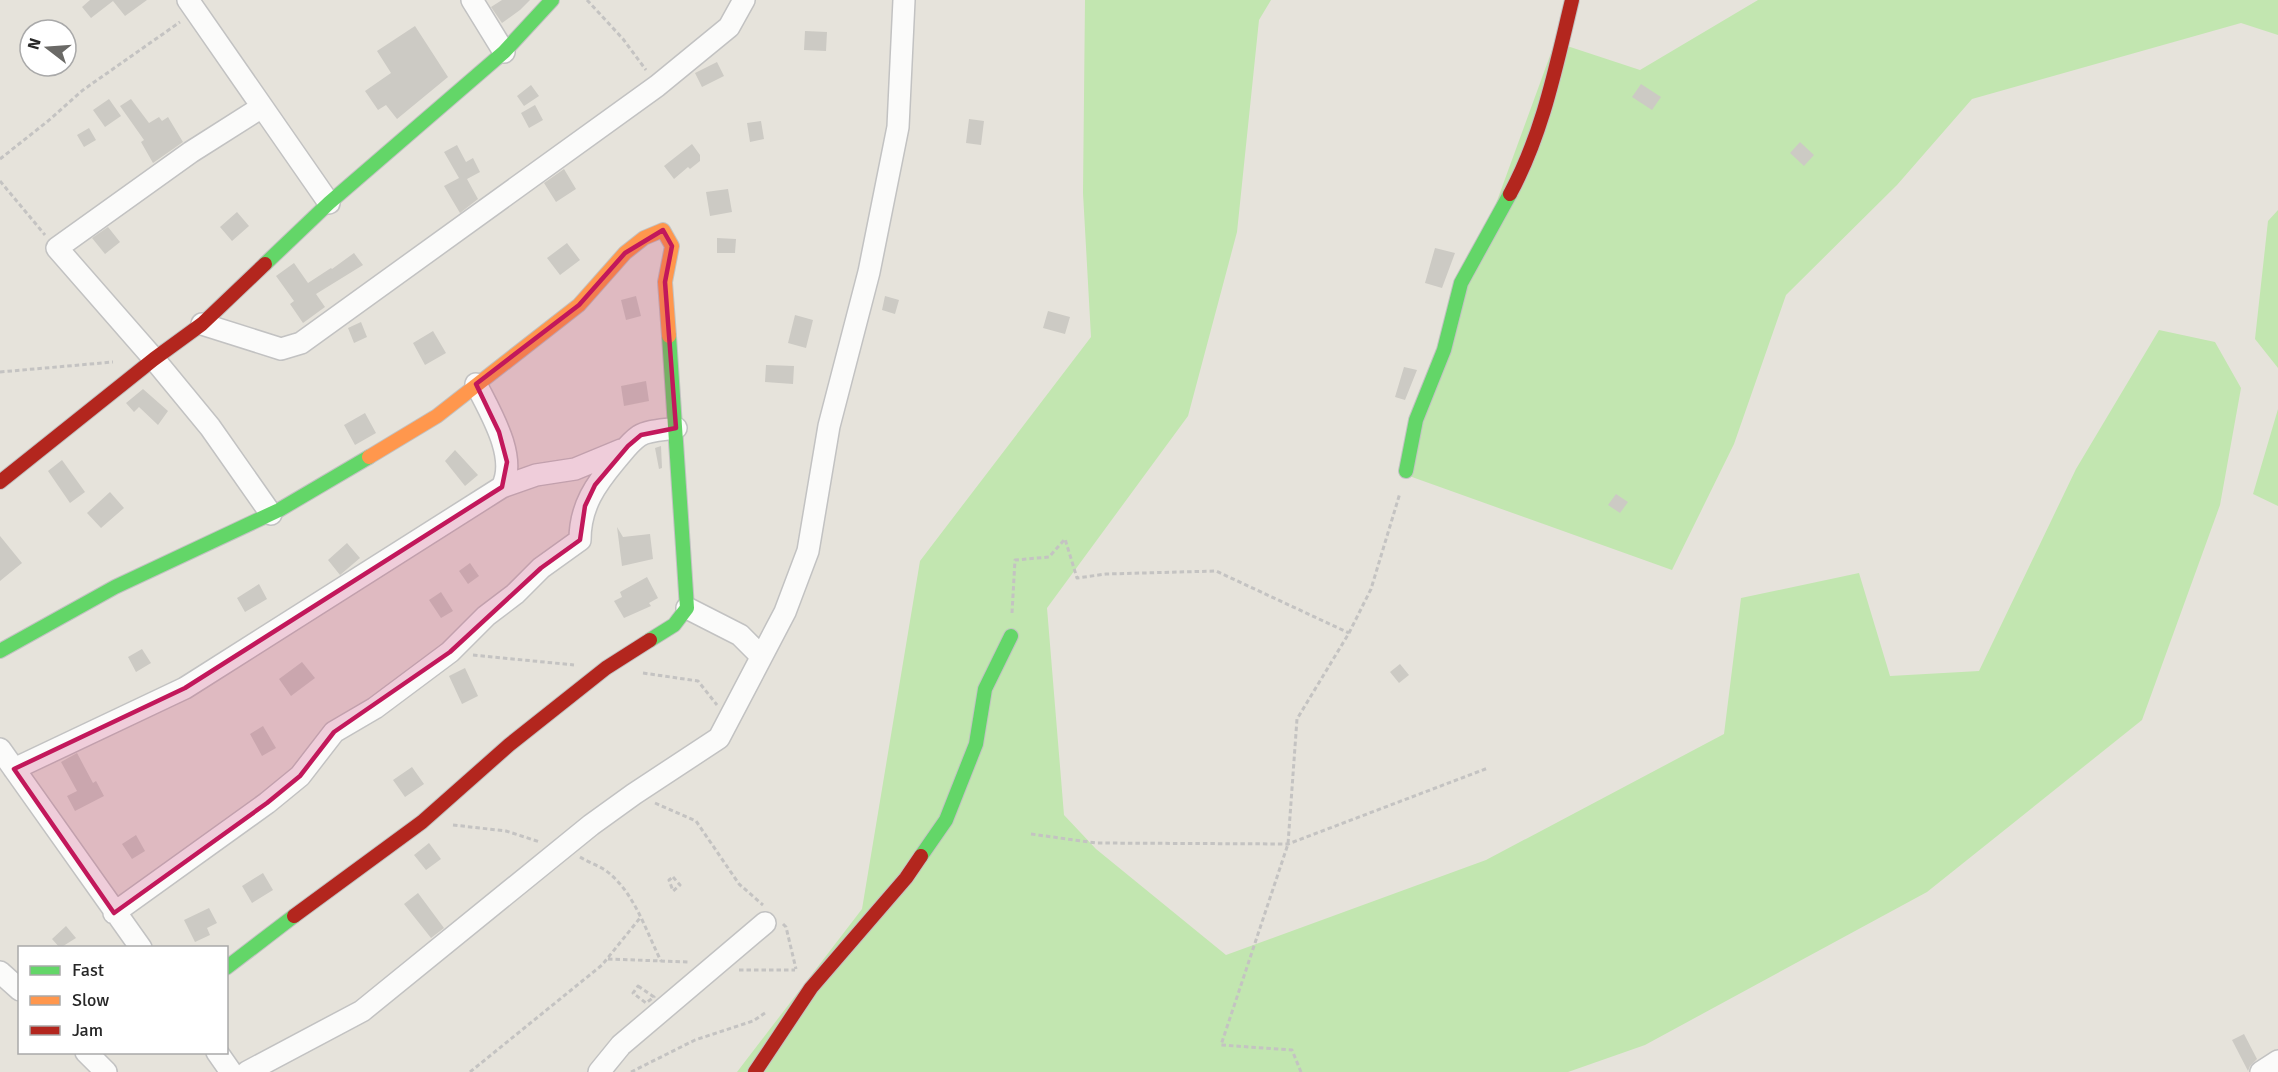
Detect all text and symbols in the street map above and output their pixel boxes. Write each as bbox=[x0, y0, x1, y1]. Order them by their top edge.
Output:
north arrow bbox=[18, 18, 78, 78]
text: N bbox=[23, 36, 46, 52]
legend bbox=[18, 946, 228, 1054]
text: Fast bbox=[72, 959, 104, 981]
text: Slow bbox=[72, 989, 109, 1011]
text: Jam bbox=[72, 1019, 103, 1041]

